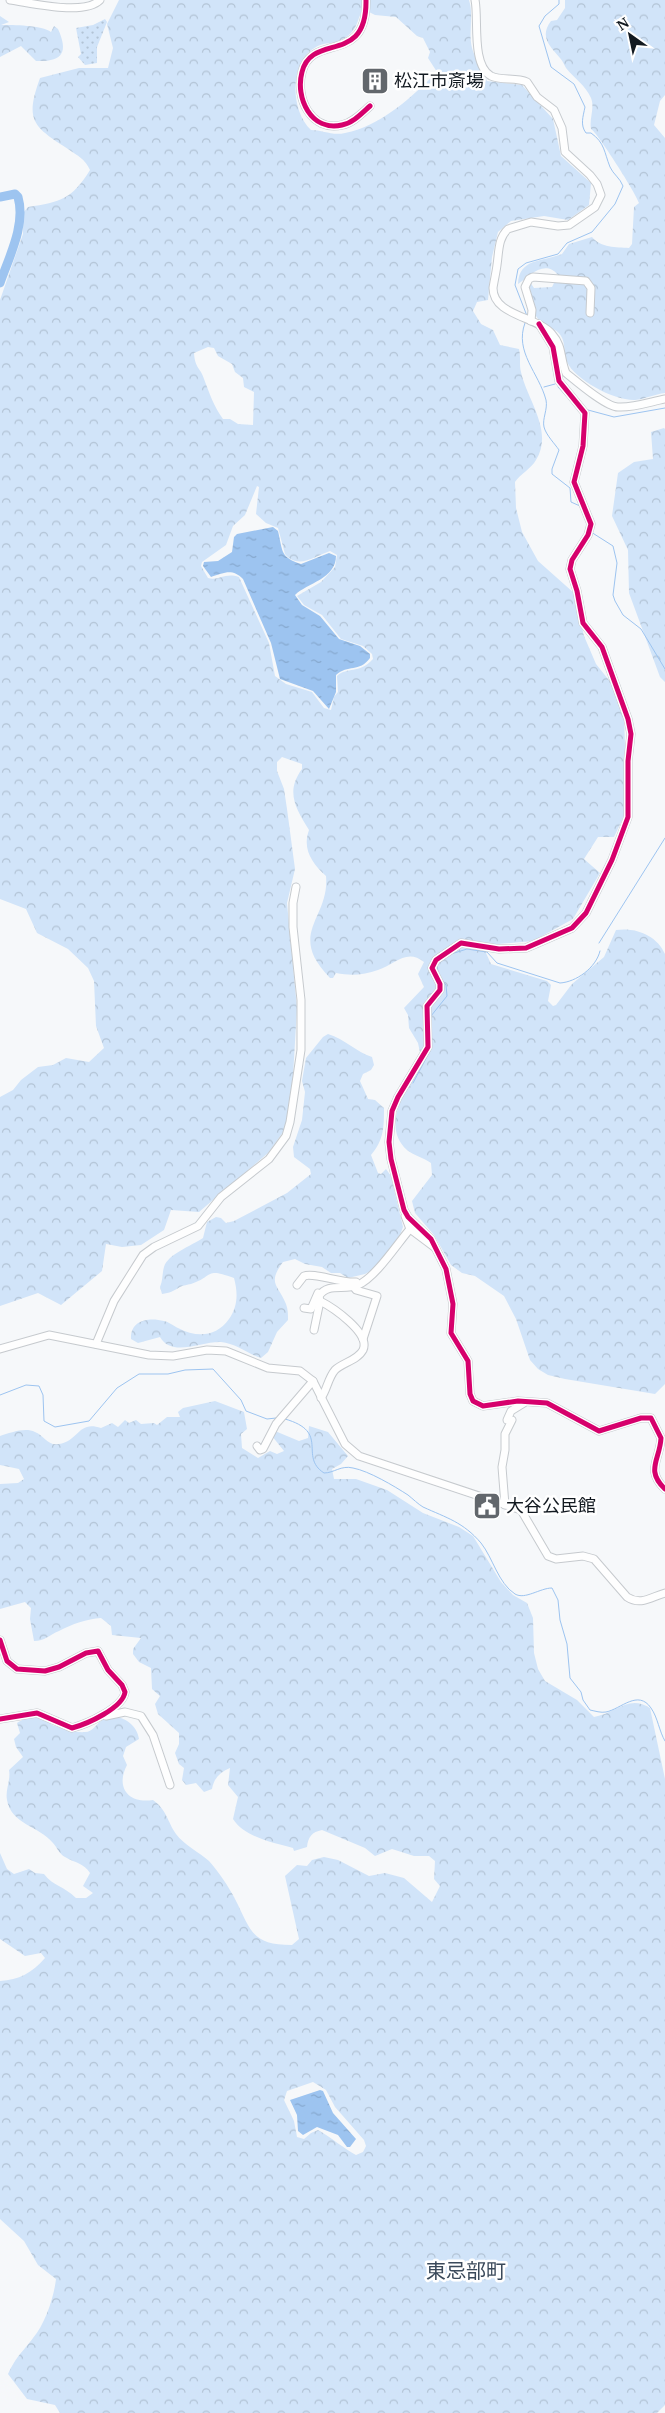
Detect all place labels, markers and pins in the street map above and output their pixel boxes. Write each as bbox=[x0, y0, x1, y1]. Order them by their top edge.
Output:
building icon: 松江市斎場 bbox=[360, 66, 390, 96]
place label: 松江市斎場 bbox=[394, 68, 484, 92]
public building icon: 大谷公民館 bbox=[472, 1491, 502, 1521]
place label: 大谷公民館 bbox=[506, 1493, 596, 1517]

